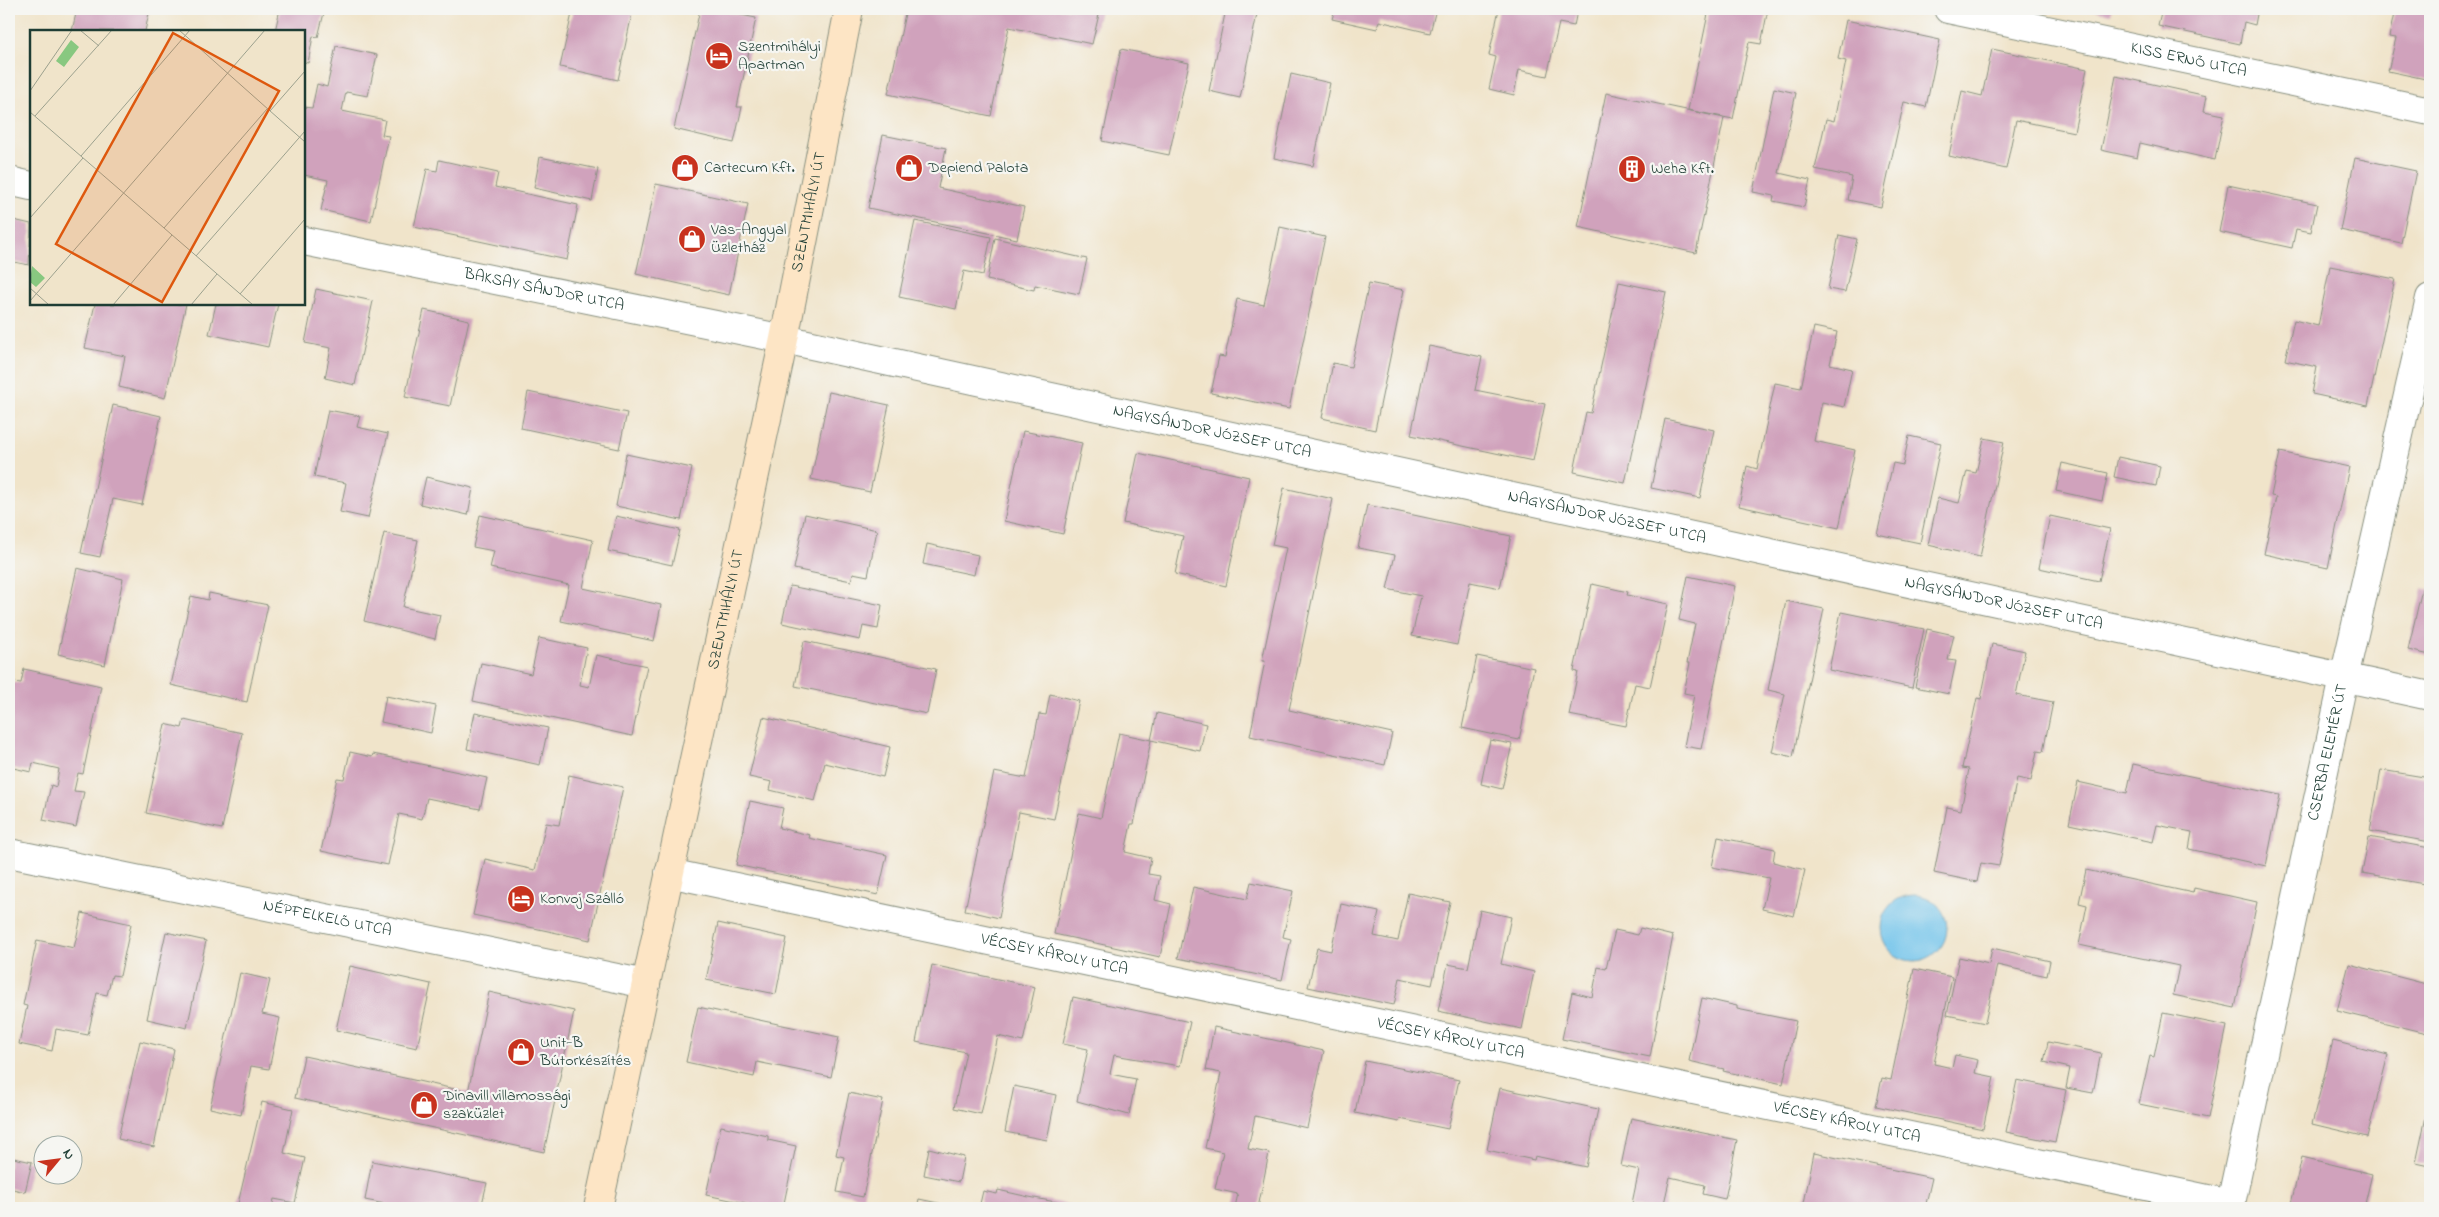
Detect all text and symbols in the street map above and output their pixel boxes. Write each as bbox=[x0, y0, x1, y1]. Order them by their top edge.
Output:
inset map bbox=[30, 30, 305, 305]
place label: Szentmihályi Apartman bbox=[738, 35, 821, 77]
street label: KISS ERNŐ UTCA bbox=[2128, 36, 2249, 84]
hotel icon: Szentmihályi Apartman bbox=[704, 41, 734, 71]
street label: SZENTMIHÁLYI ÚT bbox=[785, 150, 833, 274]
shop icon: Cartecum Kft. bbox=[670, 153, 700, 183]
shop icon: Depiend Palota bbox=[894, 153, 924, 183]
building icon: Weha Kft. bbox=[1617, 154, 1647, 184]
place label: Cartecum Kft. bbox=[704, 156, 795, 180]
place label: Depiend Palota bbox=[927, 156, 1029, 180]
place label: Weha Kft. bbox=[1651, 157, 1714, 181]
place label: Vas-Angyal Üzletház bbox=[710, 218, 787, 260]
shop icon: Vas-Angyal Üzletház bbox=[677, 224, 707, 254]
street label: BAKSAY SÁNDOR UTCA bbox=[461, 262, 626, 318]
street label: NAGYSÁNDOR JÓZSEF UTCA bbox=[1111, 399, 1314, 465]
street label: NAGYSÁNDOR JÓZSEF UTCA bbox=[1506, 484, 1708, 551]
street label: SZENTMIHÁLYI ÚT bbox=[702, 547, 751, 672]
street label: NAGYSÁNDOR JÓZSEF UTCA bbox=[1902, 570, 2105, 637]
street label: CSERBA ELEMÉR ÚT bbox=[2302, 682, 2354, 823]
hotel icon: Konvoj Szálló bbox=[506, 884, 536, 914]
place label: Konvoj Szálló bbox=[540, 887, 624, 911]
street label: NÉPFELKELŐ UTCA bbox=[261, 894, 394, 943]
street label: VÉCSEY KÁROLY UTCA bbox=[978, 927, 1130, 982]
street label: VÉCSEY KÁROLY UTCA bbox=[1374, 1011, 1527, 1066]
place label: Unit-B Bútorkészítés bbox=[539, 1031, 631, 1073]
shop icon: Unit-B Bútorkészítés bbox=[506, 1037, 536, 1067]
place label: Dinavill villamossági szaküzlet bbox=[442, 1084, 571, 1126]
shop icon: Dinavill villamossági szaküzlet bbox=[409, 1090, 439, 1120]
street label: VÉCSEY KÁROLY UTCA bbox=[1770, 1095, 1923, 1150]
north arrow bbox=[32, 1134, 82, 1184]
text: N bbox=[57, 1145, 80, 1164]

